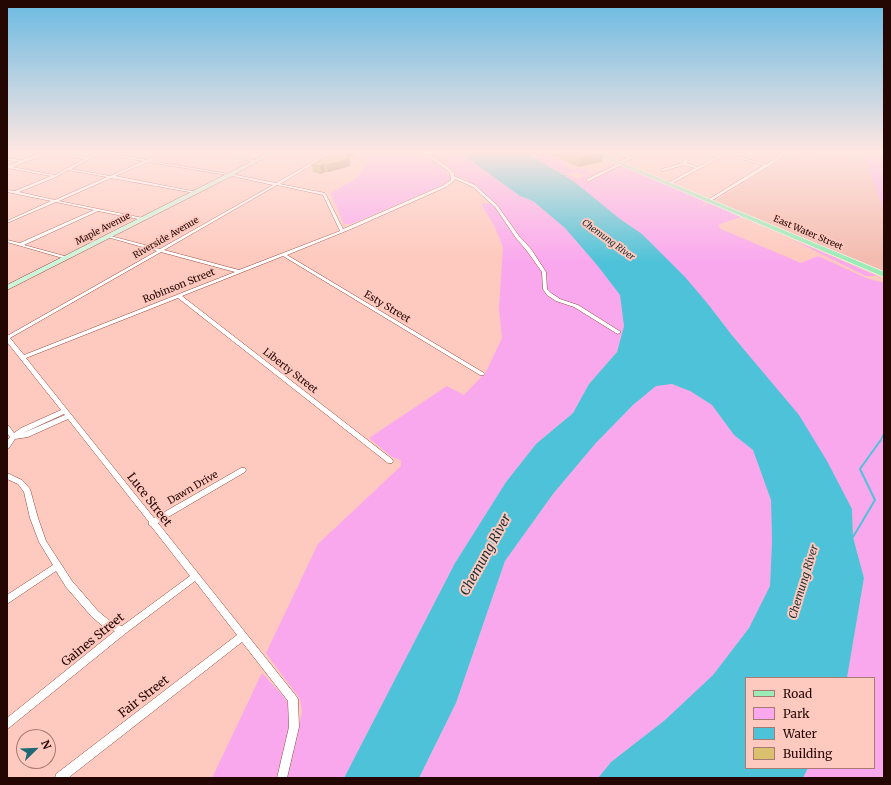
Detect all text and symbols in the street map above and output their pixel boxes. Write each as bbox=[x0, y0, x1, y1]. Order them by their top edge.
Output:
street label: Maple Avenue bbox=[74, 211, 132, 247]
street label: East Water Street bbox=[772, 214, 844, 252]
street label: Riverside Avenue bbox=[131, 215, 201, 261]
water label: Chemung River bbox=[579, 217, 637, 263]
street label: Robinson Street bbox=[141, 266, 217, 306]
street label: Esty Street bbox=[362, 288, 412, 326]
street label: Liberty Street bbox=[260, 346, 320, 396]
street label: Dawn Drive bbox=[166, 469, 220, 507]
street label: Luce Street bbox=[124, 470, 174, 530]
water label: Chemung River bbox=[457, 512, 515, 598]
water label: Chemung River bbox=[786, 543, 822, 621]
street label: Gaines Street bbox=[59, 610, 127, 670]
street label: Fair Street bbox=[116, 673, 172, 721]
legend bbox=[745, 677, 875, 769]
text: Road bbox=[783, 686, 812, 701]
text: Park bbox=[783, 706, 810, 721]
text: Water bbox=[783, 726, 817, 741]
north arrow bbox=[16, 729, 56, 769]
text: N bbox=[38, 738, 54, 751]
text: Building bbox=[783, 746, 832, 761]

